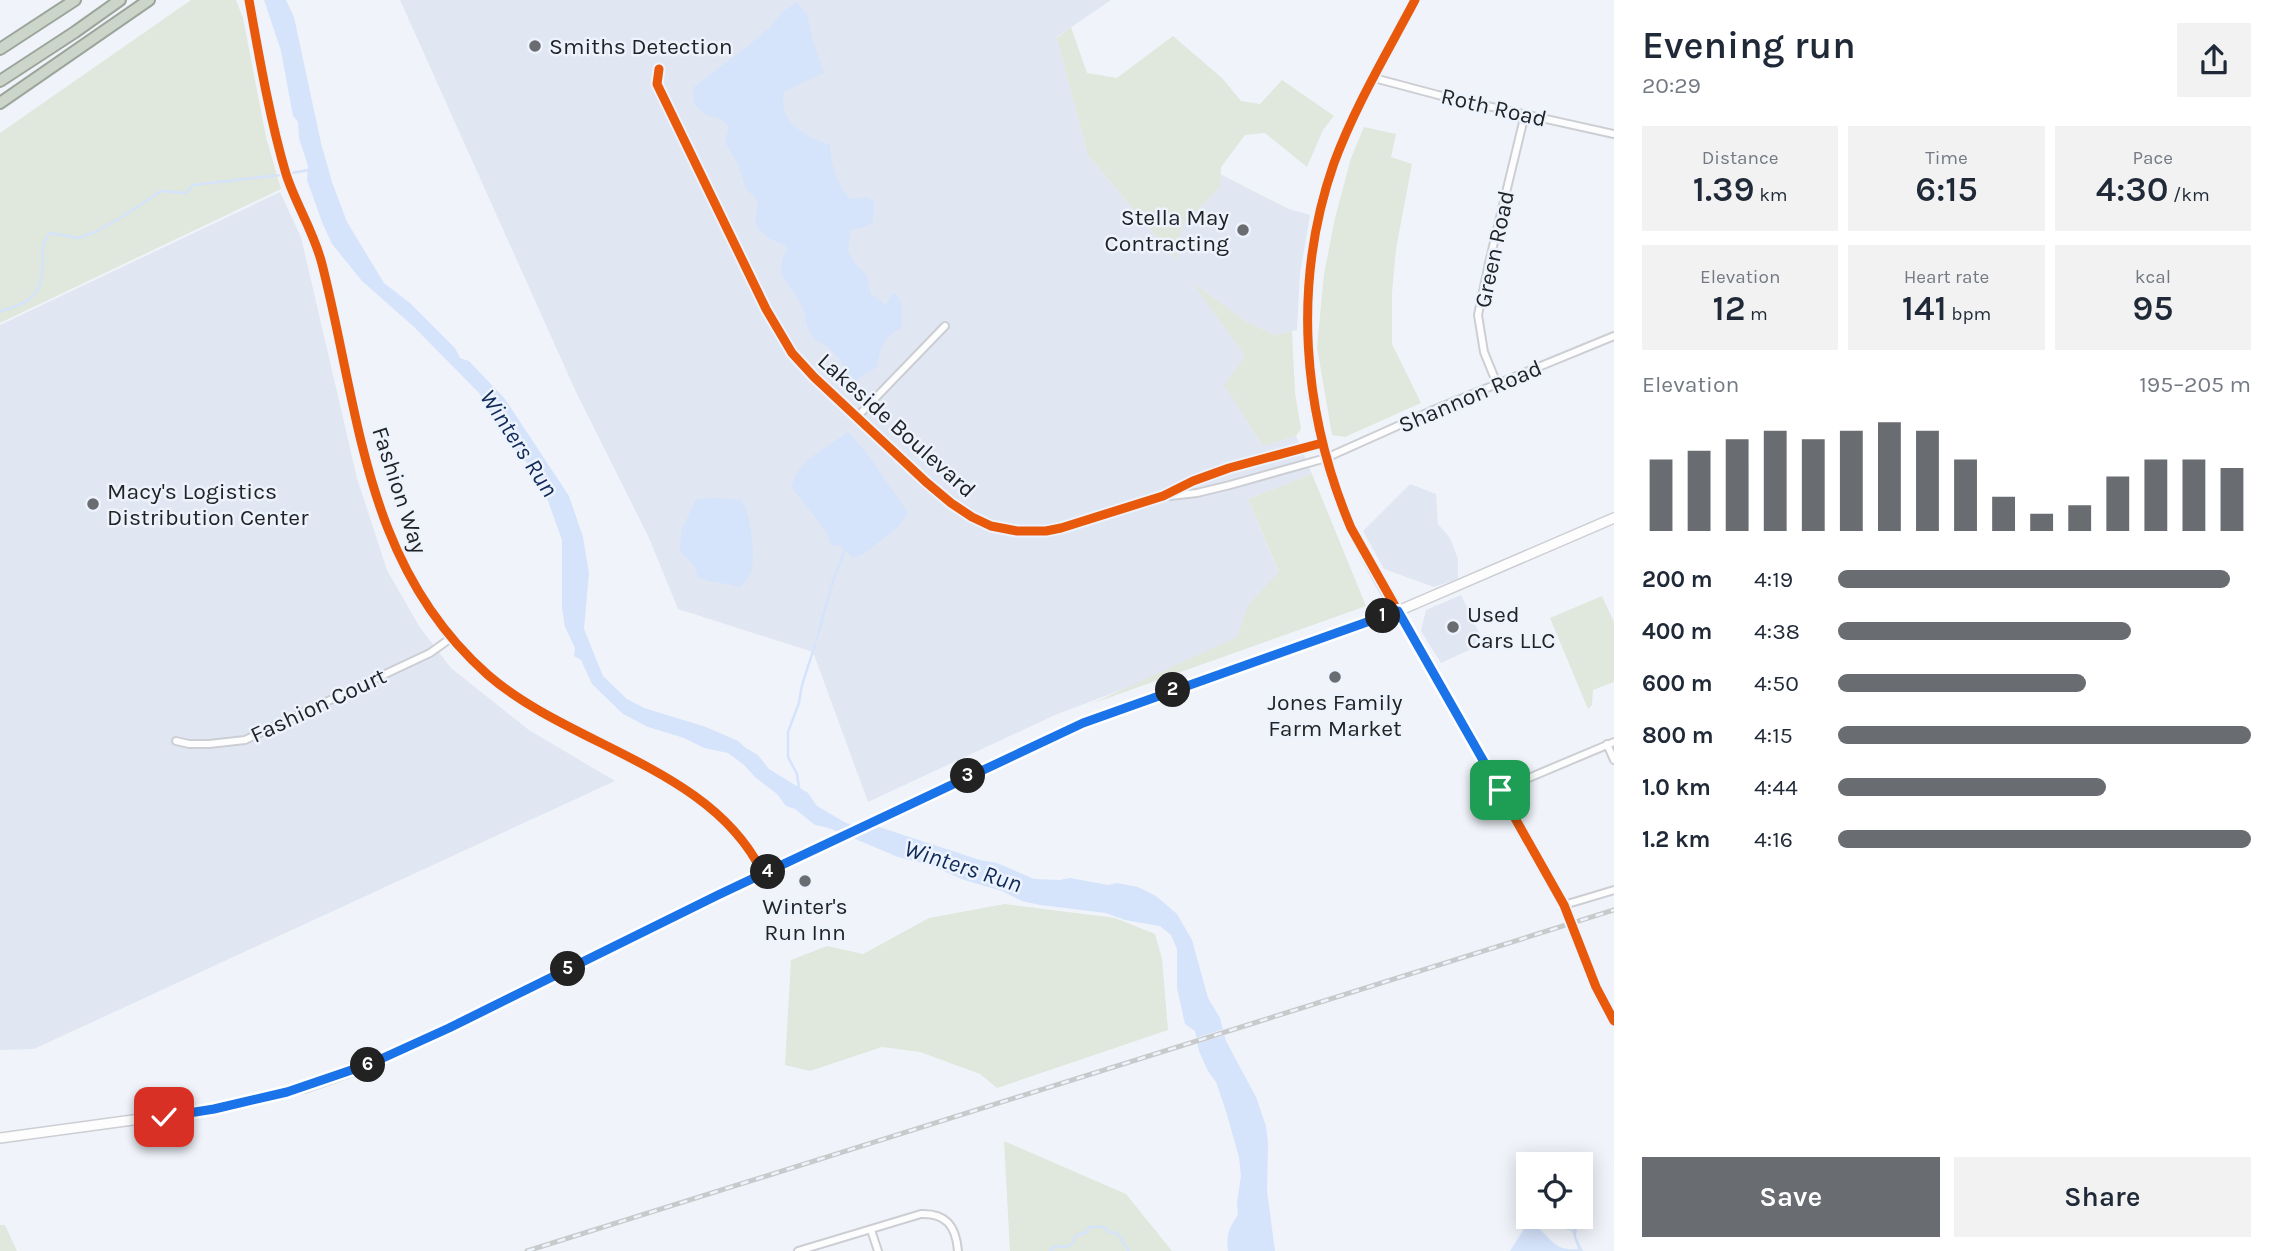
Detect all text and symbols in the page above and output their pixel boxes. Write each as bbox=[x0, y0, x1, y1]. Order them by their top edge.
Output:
text: Evening run bbox=[1642, 23, 1856, 68]
button: share bbox=[2177, 23, 2251, 97]
place label: Smiths Detection bbox=[549, 33, 733, 60]
marker: Smiths Detection bbox=[527, 38, 543, 54]
text: 20:29 bbox=[1642, 72, 1701, 99]
street label: Roth Road bbox=[1438, 82, 1549, 133]
text: Distance bbox=[1702, 147, 1779, 169]
text: Time bbox=[1925, 147, 1968, 169]
text: Pace bbox=[2133, 147, 2173, 169]
text: 1.39 bbox=[1693, 169, 1755, 210]
text: 6:15 bbox=[1915, 169, 1978, 210]
text: 4:30 bbox=[2096, 169, 2169, 210]
text: km bbox=[1755, 184, 1788, 206]
text: /km bbox=[2169, 184, 2210, 206]
street label: Green Road bbox=[1469, 188, 1520, 310]
place label: Stella May Contracting bbox=[1105, 204, 1229, 257]
marker: Stella May Contracting bbox=[1235, 222, 1251, 238]
text: Elevation bbox=[1700, 266, 1780, 288]
text: Heart rate bbox=[1904, 266, 1989, 288]
text: kcal bbox=[2135, 266, 2171, 288]
text: 12 bbox=[1712, 288, 1746, 329]
text: 141 bbox=[1902, 288, 1947, 329]
text: 95 bbox=[2132, 288, 2173, 329]
text: m bbox=[1746, 303, 1768, 325]
text: bpm bbox=[1947, 303, 1991, 325]
street label: Lakeside Boulevard bbox=[812, 347, 981, 503]
street label: Shannon Road bbox=[1394, 354, 1546, 439]
text: Elevation bbox=[1642, 371, 1739, 398]
text: 195–205 m bbox=[2139, 371, 2251, 398]
water label: Winters Run bbox=[474, 384, 564, 502]
street label: Fashion Way bbox=[366, 423, 433, 557]
place label: Macy's Logistics Distribution Center bbox=[107, 478, 309, 531]
marker: Macy's Logistics Distribution Center bbox=[85, 496, 101, 512]
text: 200 m bbox=[1642, 566, 1713, 593]
text: 4:19 bbox=[1754, 566, 1793, 593]
pin: 1 bbox=[1366, 598, 1400, 634]
place label: Used Cars LLC bbox=[1467, 601, 1555, 654]
text: 1 bbox=[1379, 604, 1386, 626]
text: 400 m bbox=[1642, 618, 1712, 645]
text: 4:38 bbox=[1754, 618, 1800, 645]
marker: Used Cars LLC bbox=[1445, 619, 1461, 635]
street label: Fashion Court bbox=[246, 662, 391, 749]
marker: Jones Family Farm Market bbox=[1327, 669, 1343, 685]
text: 600 m bbox=[1642, 670, 1713, 697]
text: 4:50 bbox=[1754, 670, 1799, 697]
pin: 2 bbox=[1156, 672, 1190, 708]
text: 2 bbox=[1167, 678, 1178, 700]
place label: Jones Family Farm Market bbox=[1268, 689, 1403, 742]
text: 800 m bbox=[1642, 722, 1714, 749]
text: 4:15 bbox=[1754, 722, 1793, 749]
pin: 3 bbox=[950, 758, 986, 794]
pin bbox=[1470, 760, 1530, 820]
text: 3 bbox=[962, 764, 973, 786]
icon: arrive bbox=[1481, 771, 1519, 809]
text: 1.0 km bbox=[1642, 774, 1711, 801]
text: 4:44 bbox=[1754, 774, 1798, 801]
text: 1.2 km bbox=[1642, 826, 1710, 853]
text: 4:16 bbox=[1754, 826, 1793, 853]
water label: Winters Run bbox=[901, 834, 1025, 898]
pin: 4 bbox=[750, 854, 786, 890]
text: 4 bbox=[762, 860, 773, 882]
marker: Winter's Run Inn bbox=[797, 873, 813, 889]
place label: Winter's Run Inn bbox=[762, 893, 848, 946]
pin: 5 bbox=[550, 951, 586, 986]
text: 5 bbox=[562, 957, 573, 979]
pin: 6 bbox=[350, 1048, 386, 1082]
text: 6 bbox=[362, 1053, 373, 1075]
pin bbox=[134, 1087, 194, 1147]
icon: check bbox=[145, 1098, 183, 1136]
map controls bbox=[1516, 1152, 1593, 1229]
button: locate bbox=[1516, 1152, 1593, 1229]
button: Save bbox=[1642, 1157, 1940, 1237]
button: Share bbox=[1954, 1157, 2251, 1237]

